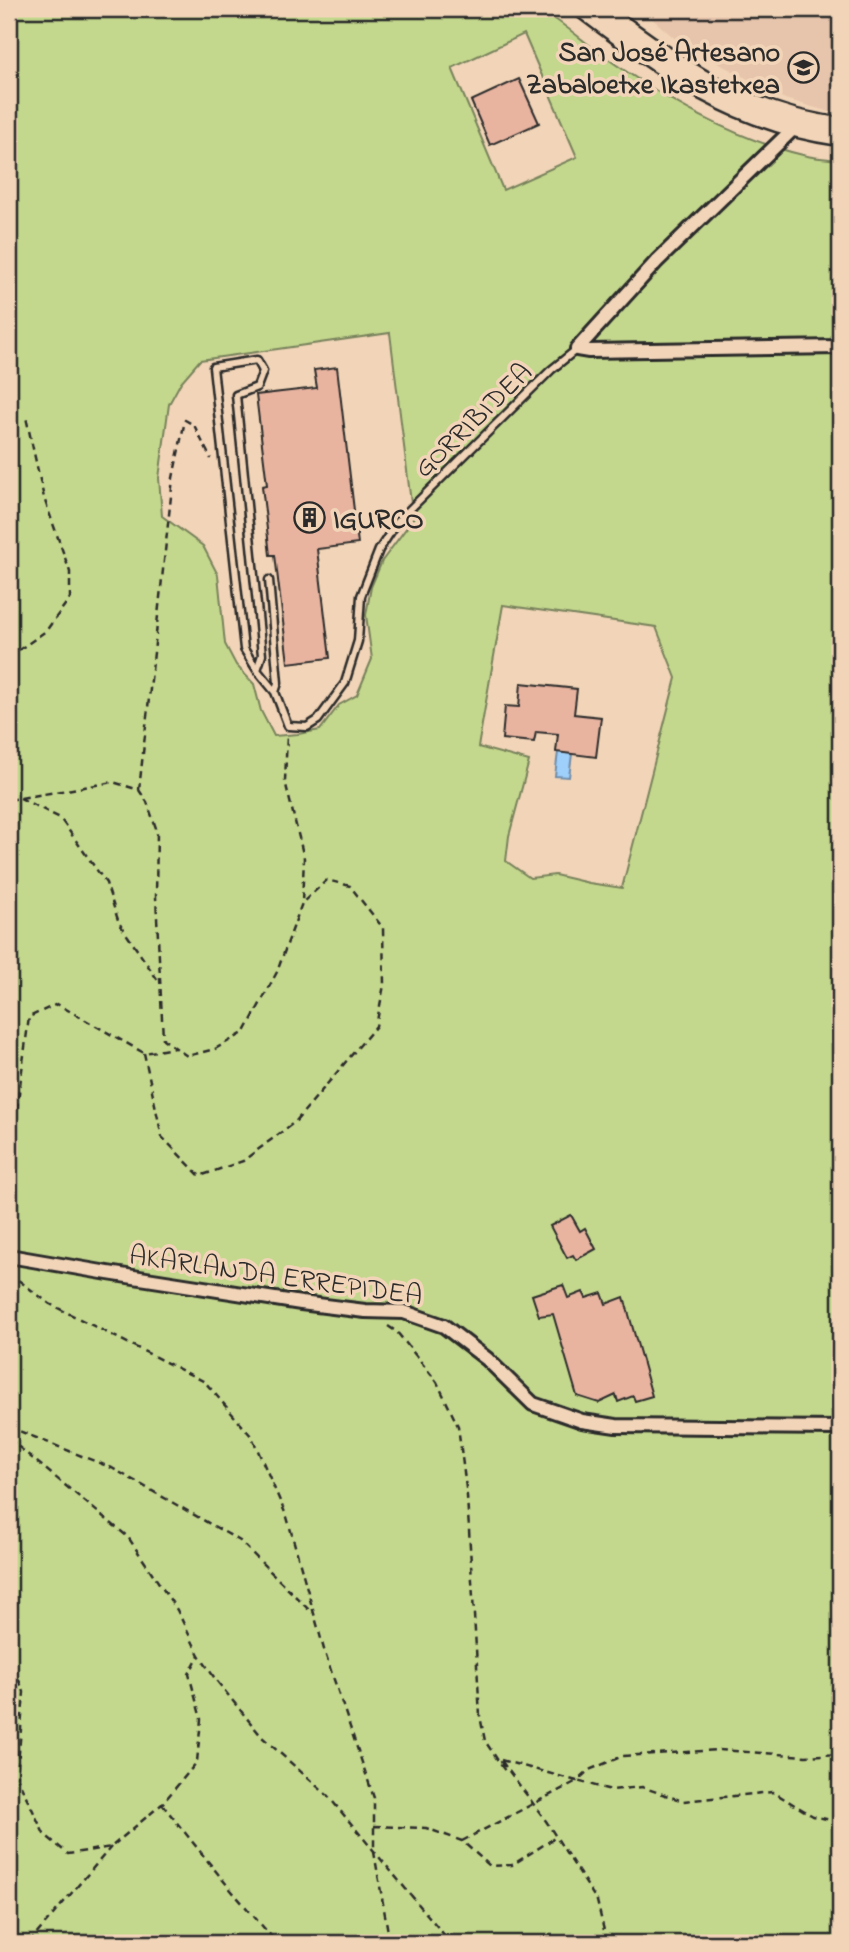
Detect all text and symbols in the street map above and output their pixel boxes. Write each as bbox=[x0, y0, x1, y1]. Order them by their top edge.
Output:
place label: San José Artesano Zabaloetxe Ikastetxea bbox=[526, 34, 780, 107]
school or university icon: San José Artesano Zabaloetxe Ikastetxea bbox=[786, 50, 820, 84]
street label: GORRIBIDEA bbox=[406, 354, 543, 489]
building icon: IGURCO bbox=[293, 501, 327, 535]
place label: IGURCO bbox=[333, 501, 424, 542]
street label: AKARLANDA ERREPIDEA bbox=[126, 1237, 425, 1318]

